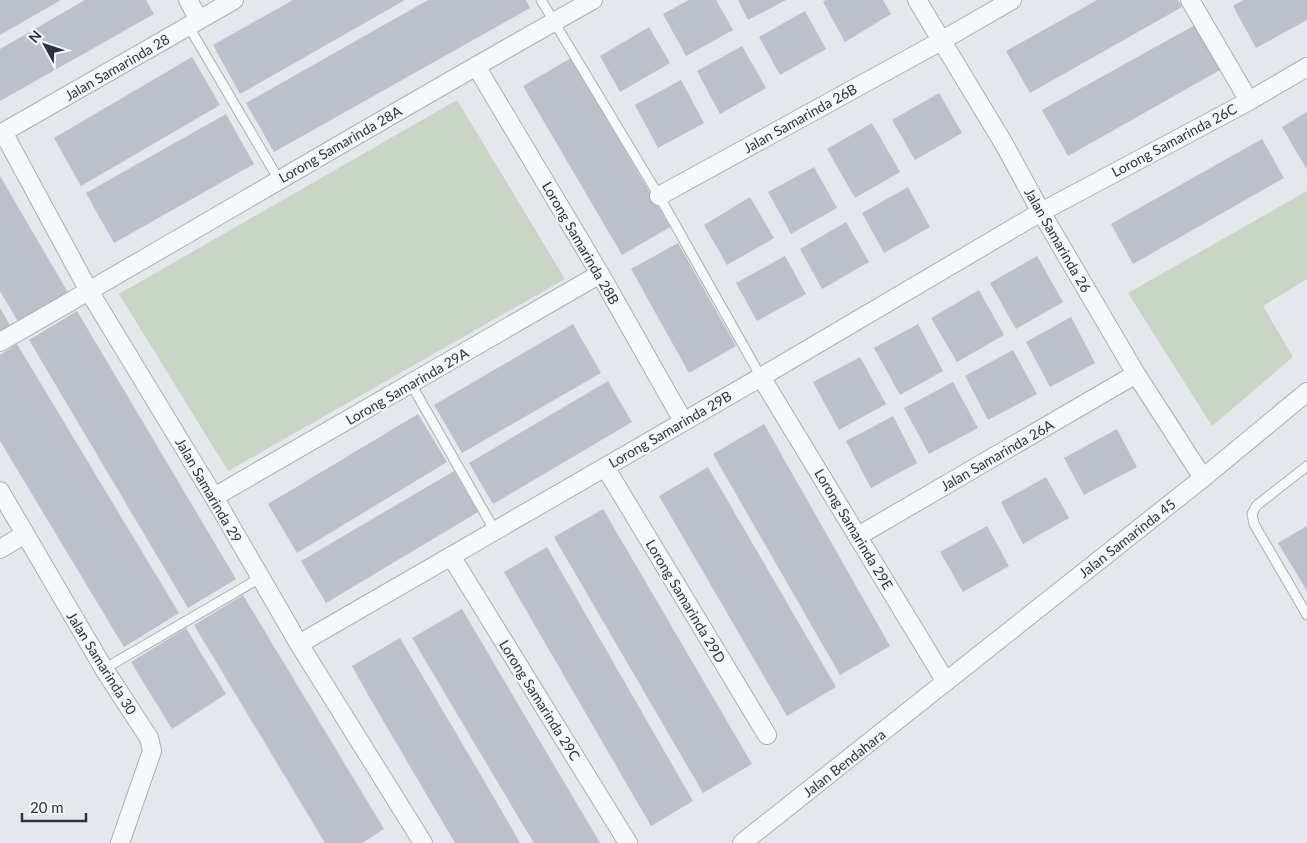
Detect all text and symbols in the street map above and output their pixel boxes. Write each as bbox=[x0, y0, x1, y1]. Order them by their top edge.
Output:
north arrow bbox=[20, 20, 70, 70]
text: N bbox=[25, 27, 45, 46]
street label: Jalan Samarinda 28 bbox=[62, 30, 172, 104]
street label: Jalan Samarinda 26B bbox=[740, 80, 860, 156]
street label: Lorong Samarinda 26C bbox=[1109, 100, 1240, 180]
street label: Lorong Samarinda 28A bbox=[275, 102, 405, 186]
street label: Lorong Samarinda 28B bbox=[539, 179, 623, 307]
street label: Jalan Samarinda 26 bbox=[1021, 185, 1095, 295]
street label: Lorong Samarinda 29A bbox=[342, 344, 472, 428]
street label: Lorong Samarinda 29B bbox=[606, 387, 734, 471]
street label: Jalan Samarinda 26A bbox=[938, 415, 1057, 494]
street label: Jalan Samarinda 29 bbox=[172, 435, 246, 545]
street label: Lorong Samarinda 29E bbox=[811, 465, 897, 593]
street label: Jalan Samarinda 45 bbox=[1075, 495, 1179, 581]
street label: Lorong Samarinda 29D bbox=[643, 536, 729, 666]
street label: Jalan Samarinda 30 bbox=[64, 608, 140, 718]
street label: Lorong Samarinda 29C bbox=[496, 636, 584, 764]
street label: Jalan Bendahara bbox=[799, 726, 889, 800]
scale bar bbox=[22, 790, 86, 822]
text: 20 m bbox=[30, 798, 64, 816]

